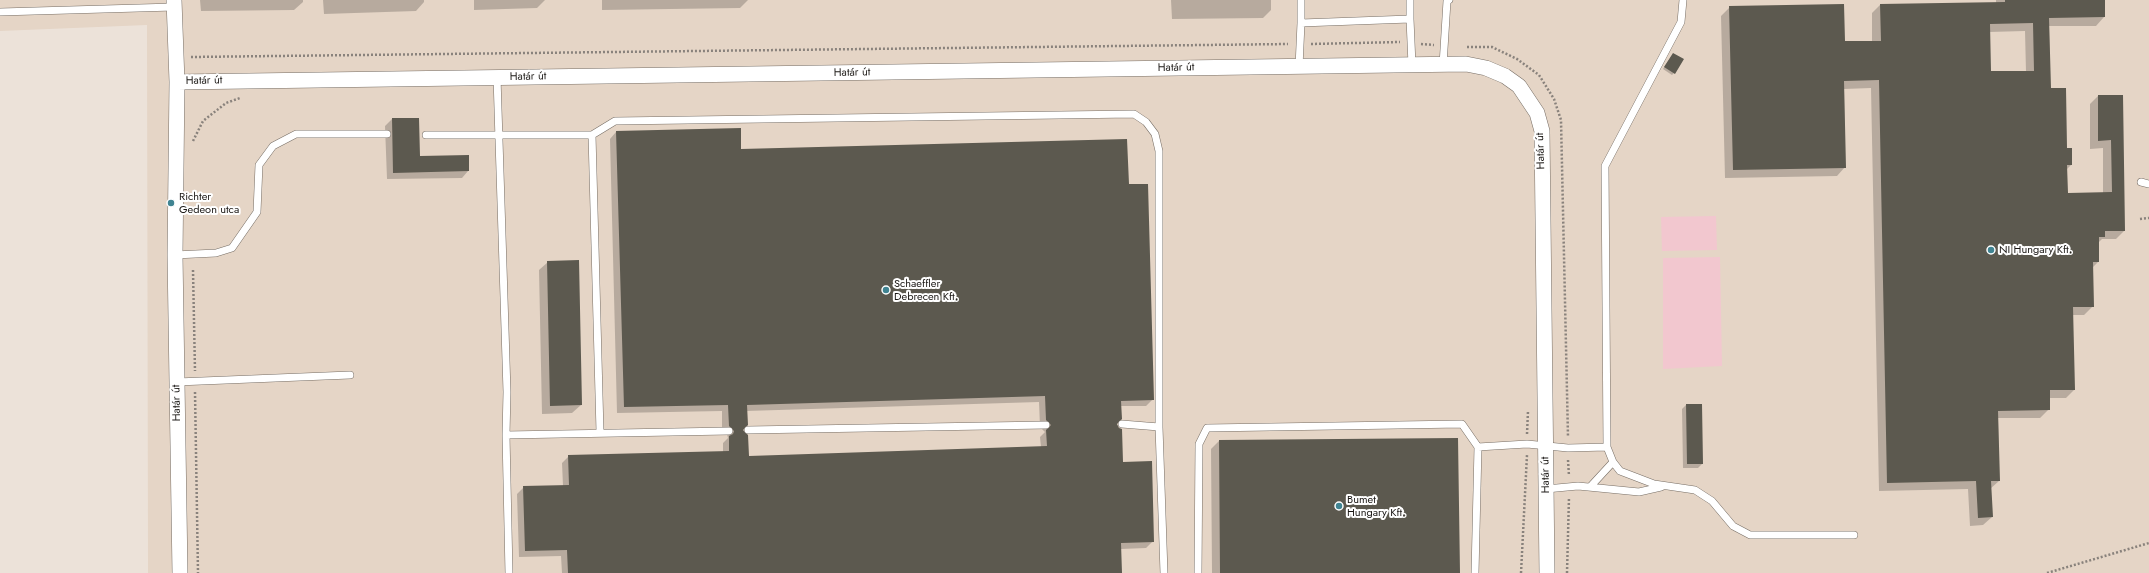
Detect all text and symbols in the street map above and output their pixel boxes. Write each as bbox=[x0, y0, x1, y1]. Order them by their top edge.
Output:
street label: Határ út bbox=[1158, 61, 1194, 75]
street label: Határ út bbox=[834, 66, 870, 80]
street label: Határ út bbox=[510, 70, 546, 84]
street label: Határ út bbox=[186, 74, 222, 88]
street label: Határ út bbox=[1534, 132, 1548, 170]
place label: Richter Gedeon utca bbox=[179, 190, 239, 216]
marker: Richter Gedeon utca bbox=[166, 198, 176, 208]
place label: NI Hungary Kft. bbox=[1999, 243, 2072, 257]
marker: NI Hungary Kft. bbox=[1986, 245, 1996, 255]
place label: Schaeffler Debrecen Kft. bbox=[894, 277, 958, 303]
marker: Schaeffler Debrecen Kft. bbox=[881, 285, 891, 295]
street label: Határ út bbox=[170, 385, 184, 421]
street label: Határ út bbox=[1539, 457, 1553, 493]
place label: Bumet Hungary Kft. bbox=[1347, 493, 1406, 519]
marker: Bumet Hungary Kft. bbox=[1334, 501, 1344, 511]

